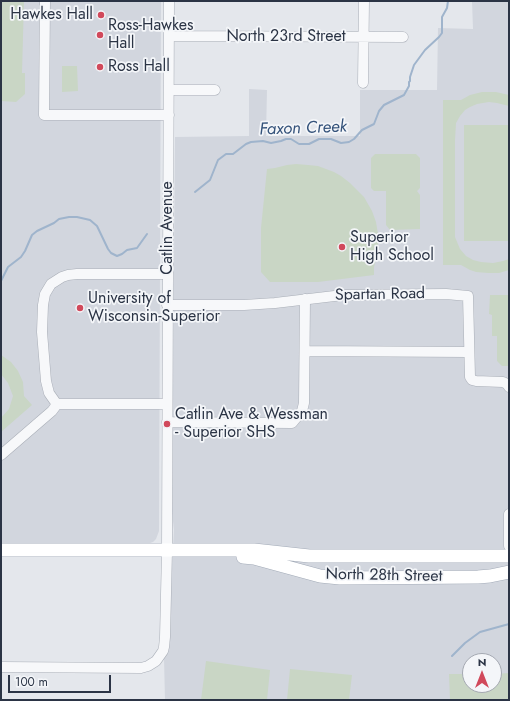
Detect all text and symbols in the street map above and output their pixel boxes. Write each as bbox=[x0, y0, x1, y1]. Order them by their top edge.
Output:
place label: Hawkes Hall bbox=[10, 5, 93, 25]
marker: Hawkes Hall bbox=[96, 10, 106, 20]
place label: Ross-Hawkes Hall bbox=[108, 16, 193, 54]
street label: North 23rd Street bbox=[226, 27, 346, 47]
marker: Ross-Hawkes Hall bbox=[95, 30, 105, 40]
place label: Ross Hall bbox=[108, 57, 170, 77]
marker: Ross Hall bbox=[95, 62, 105, 72]
water label: Faxon Creek bbox=[259, 117, 347, 141]
street label: Catlin Avenue bbox=[158, 181, 178, 275]
place label: Superior High School bbox=[350, 228, 434, 266]
marker: Superior High School bbox=[337, 242, 347, 252]
street label: Spartan Road bbox=[335, 285, 425, 305]
place label: University of Wisconsin-Superior bbox=[88, 289, 220, 327]
marker: University of Wisconsin-Superior bbox=[75, 303, 85, 313]
place label: Catlin Ave & Wessman - Superior SHS bbox=[175, 405, 328, 443]
marker: Catlin Ave & Wessman - Superior SHS bbox=[162, 419, 172, 429]
street label: North 28th Street bbox=[325, 565, 443, 587]
north arrow bbox=[462, 653, 502, 693]
text: N bbox=[478, 654, 486, 670]
scale bar bbox=[10, 667, 113, 693]
text: 100 m bbox=[15, 673, 48, 691]

